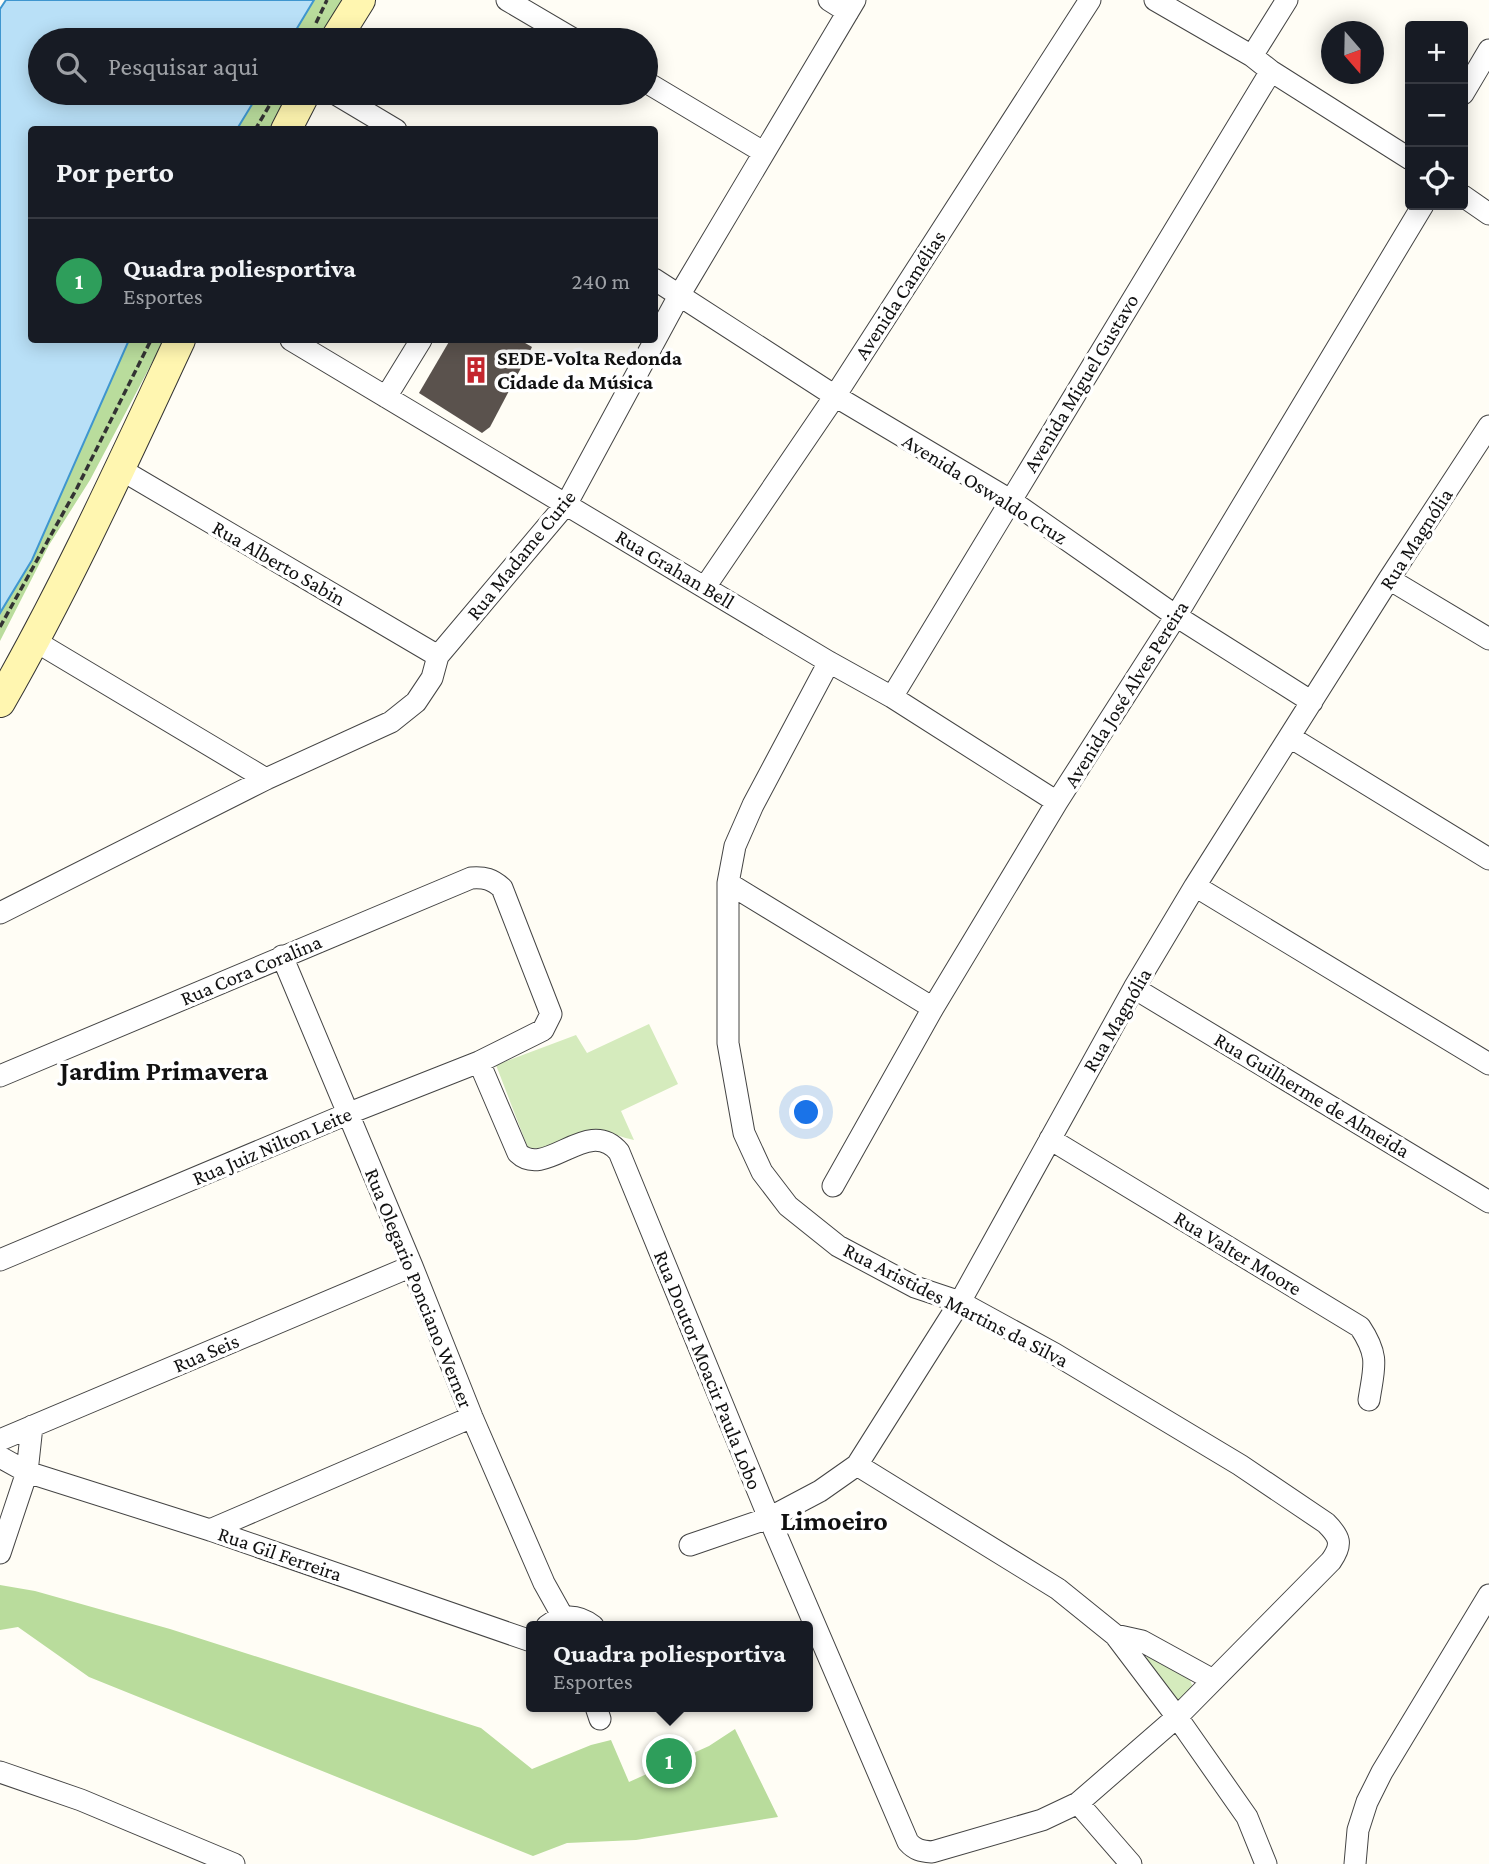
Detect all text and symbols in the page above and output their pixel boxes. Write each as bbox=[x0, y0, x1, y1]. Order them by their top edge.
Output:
north arrow bbox=[1321, 21, 1384, 84]
map controls bbox=[1405, 21, 1468, 210]
button: + bbox=[1405, 21, 1468, 84]
search box bbox=[28, 28, 658, 105]
icon: search bbox=[52, 48, 90, 86]
text: Pesquisar aqui bbox=[108, 52, 258, 81]
button: − bbox=[1405, 84, 1468, 147]
button: locate bbox=[1405, 147, 1468, 210]
text: Por perto bbox=[56, 155, 174, 188]
street label: Avenida Camélias bbox=[849, 226, 951, 364]
text: Quadra poliesportiva bbox=[123, 254, 356, 283]
text: 1 bbox=[75, 268, 83, 294]
text: 240 m bbox=[571, 268, 630, 294]
text: Esportes bbox=[123, 283, 203, 309]
street label: Avenida Miguel Gustavo bbox=[1018, 290, 1144, 476]
place label: SEDE-Volta Redonda Cidade da Música bbox=[497, 346, 683, 394]
building icon: SEDE-Volta Redonda Cidade da Música bbox=[461, 355, 491, 385]
street label: Avenida Oswaldo Cruz bbox=[898, 429, 1072, 549]
street label: Rua Magnólia bbox=[1374, 484, 1458, 594]
street label: Rua Madame Curie bbox=[461, 485, 581, 625]
street label: Rua Alberto Sabin bbox=[208, 515, 350, 611]
street label: Rua Grahan Bell bbox=[611, 524, 739, 614]
street label: Avenida José Alves Pereira bbox=[1059, 596, 1194, 792]
street label: Rua Cora Coralina bbox=[177, 929, 325, 1011]
street label: Rua Magnólia bbox=[1078, 964, 1157, 1076]
street label: Rua Guilherme de Almeida bbox=[1210, 1027, 1414, 1163]
district label: Jardim Primavera bbox=[57, 1055, 269, 1086]
your location bbox=[789, 1095, 823, 1129]
street label: Rua Juiz Nilton Leite bbox=[189, 1102, 355, 1190]
street label: Rua Olegario Ponciano Werner bbox=[360, 1165, 478, 1412]
street label: Rua Valter Moore bbox=[1170, 1206, 1306, 1300]
street label: Rua Aristides Martins da Silva bbox=[839, 1238, 1073, 1372]
street label: Rua Doutor Moacir Paula Lobo bbox=[649, 1247, 767, 1493]
street label: Rua Seis bbox=[170, 1328, 242, 1378]
district label: Limoeiro bbox=[780, 1505, 888, 1536]
street label: Rua Gil Ferreira bbox=[215, 1522, 345, 1587]
popup bbox=[526, 1621, 813, 1712]
text: Quadra poliesportiva bbox=[553, 1639, 786, 1668]
text: Esportes bbox=[553, 1668, 633, 1694]
pin: 1 bbox=[646, 1735, 692, 1787]

